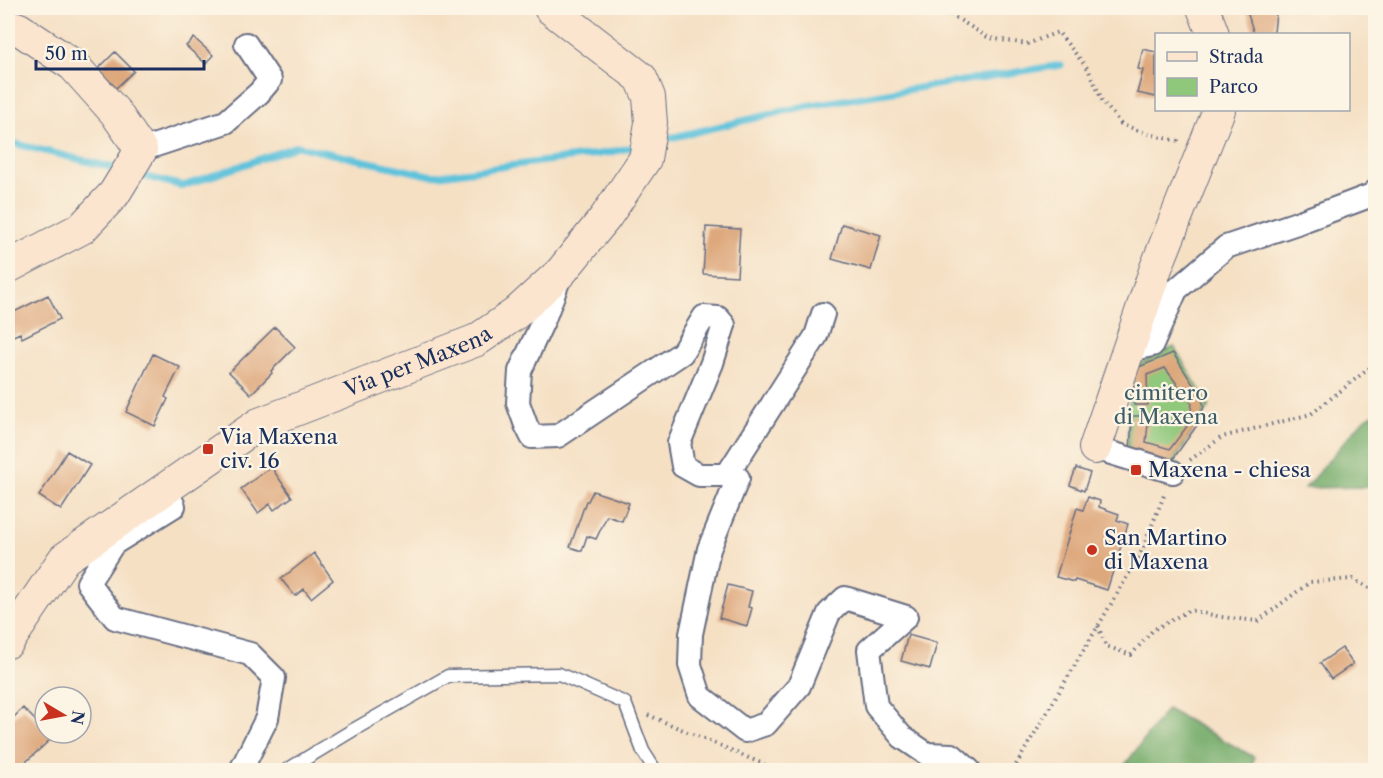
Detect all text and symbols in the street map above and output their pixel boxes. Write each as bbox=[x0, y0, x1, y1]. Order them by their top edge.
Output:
scale bar bbox=[36, 33, 204, 71]
legend bbox=[1155, 33, 1350, 111]
text: 50 m bbox=[45, 43, 88, 65]
text: Strada bbox=[1209, 46, 1264, 68]
text: Parco bbox=[1209, 76, 1258, 98]
street label: Via per Maxena bbox=[340, 320, 497, 402]
park label: cimitero di Maxena bbox=[1114, 380, 1219, 429]
place label: Via Maxena civ. 16 bbox=[219, 424, 339, 473]
marker: Via Maxena civ. 16 bbox=[201, 442, 215, 456]
place label: Maxena - chiesa bbox=[1148, 457, 1312, 482]
marker: Maxena - chiesa bbox=[1129, 463, 1143, 477]
place label: San Martino di Maxena bbox=[1104, 525, 1227, 574]
marker: San Martino di Maxena bbox=[1085, 543, 1099, 557]
north arrow bbox=[33, 685, 93, 745]
text: N bbox=[67, 709, 89, 726]

